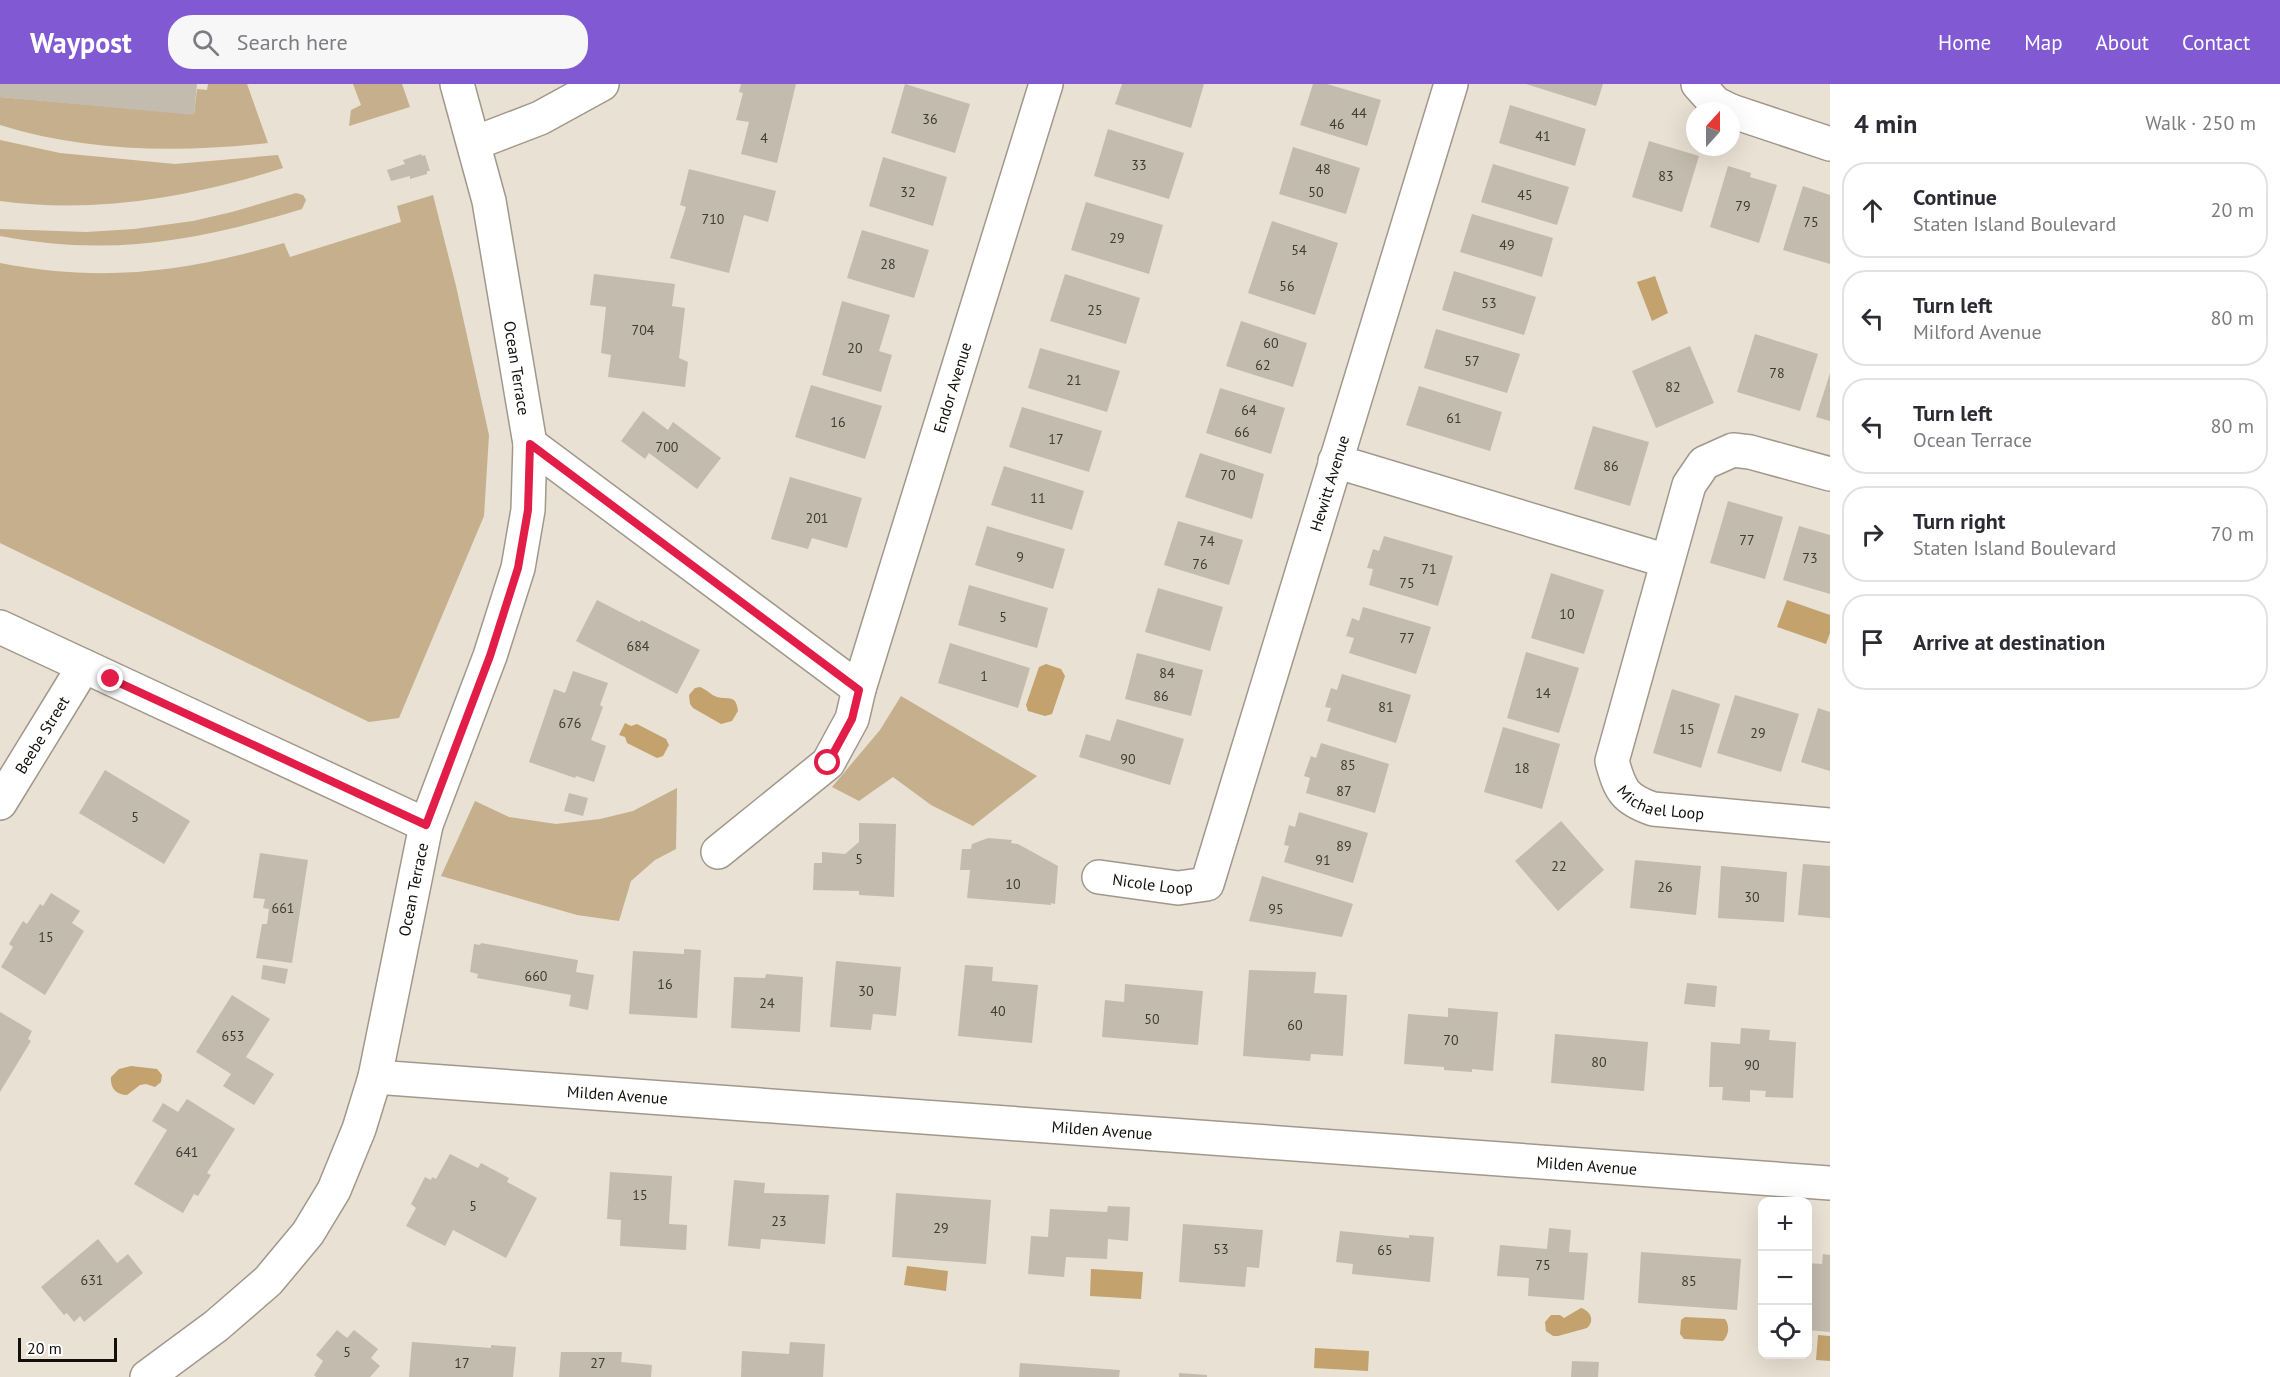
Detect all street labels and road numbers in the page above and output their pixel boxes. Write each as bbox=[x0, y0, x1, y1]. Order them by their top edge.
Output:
street label: Ocean Terrace bbox=[500, 319, 534, 417]
street label: Endor Avenue bbox=[929, 340, 976, 435]
street label: Hewitt Avenue bbox=[1305, 433, 1353, 534]
street label: Beebe Street bbox=[10, 692, 73, 777]
street label: Michael Loop bbox=[1613, 781, 1705, 824]
street label: Ocean Terrace bbox=[394, 841, 432, 938]
street label: Nicole Loop bbox=[1111, 869, 1194, 898]
street label: Milden Avenue bbox=[566, 1081, 668, 1108]
street label: Milden Avenue bbox=[1051, 1116, 1153, 1144]
street label: Milden Avenue bbox=[1536, 1152, 1638, 1179]

